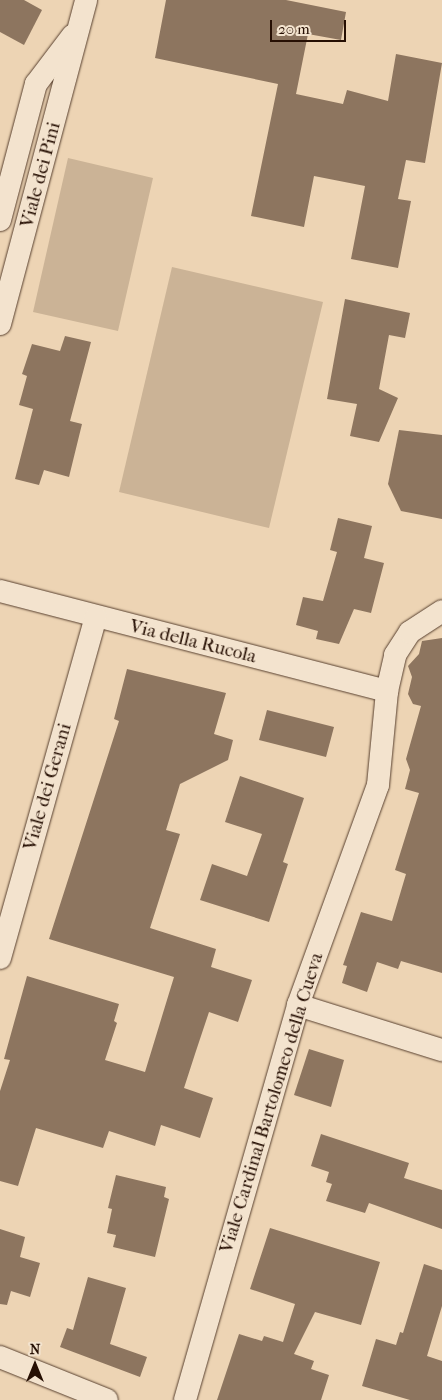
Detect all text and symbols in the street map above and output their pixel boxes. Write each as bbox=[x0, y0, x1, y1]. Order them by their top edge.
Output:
scale bar bbox=[272, 10, 348, 42]
text: 20 m bbox=[278, 20, 310, 38]
street label: Viale dei Pini bbox=[16, 120, 66, 230]
street label: Via della Rucola bbox=[127, 615, 259, 669]
street label: Viale dei Gerani bbox=[19, 721, 77, 853]
street label: Viale Cardinal Bartolomeo della Cueva bbox=[215, 950, 329, 1256]
north arrow bbox=[10, 1340, 60, 1390]
text: N bbox=[30, 1341, 40, 1358]

